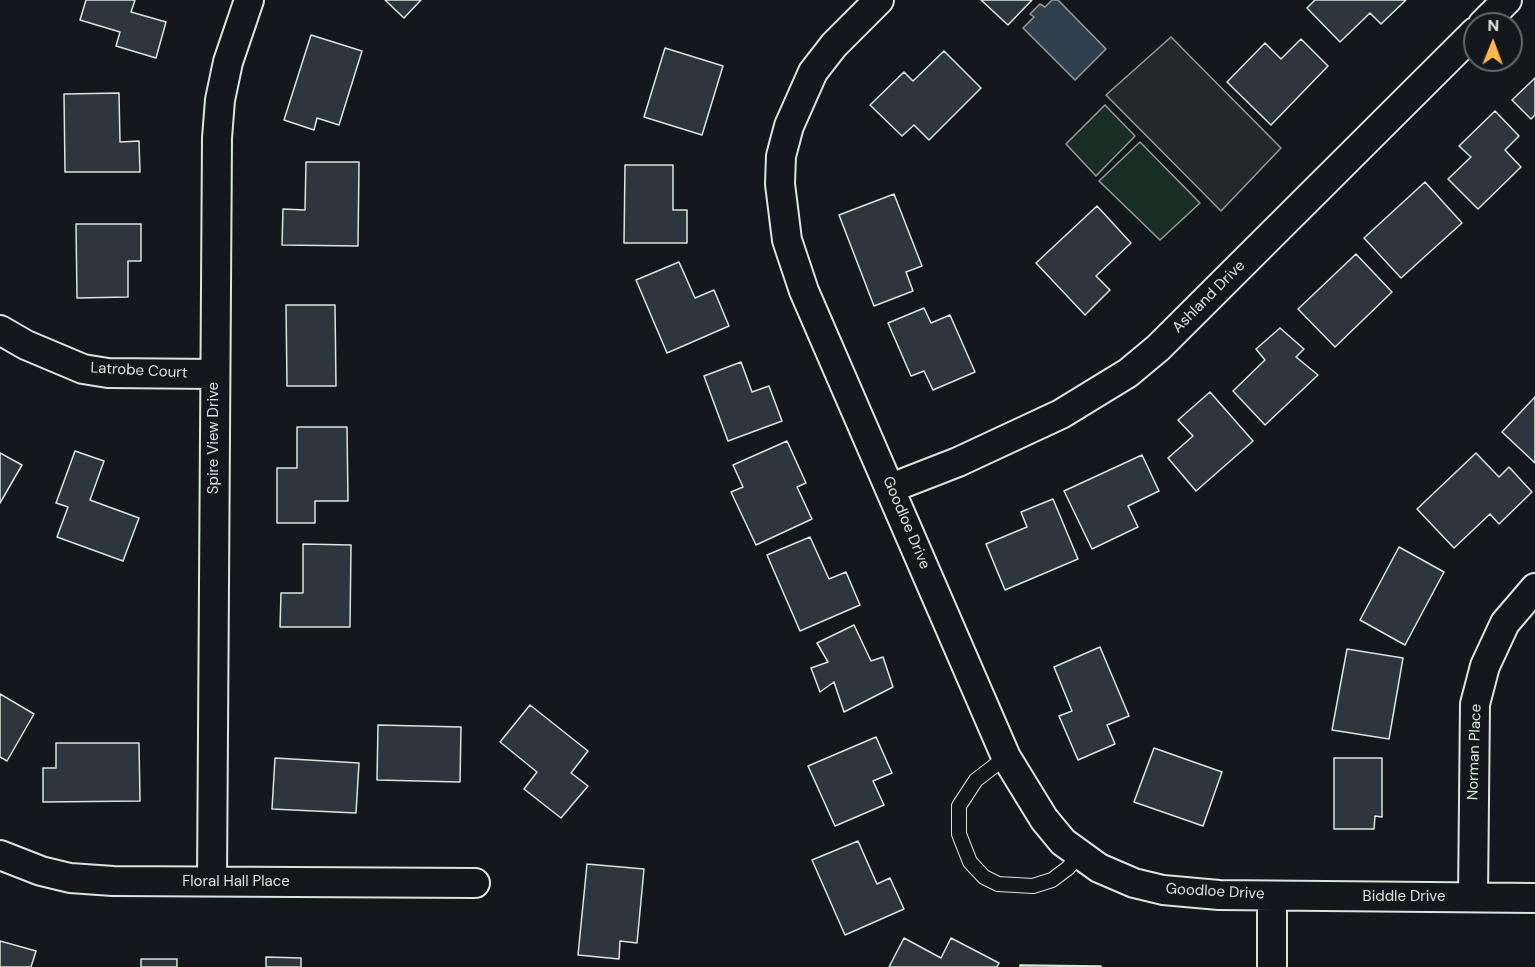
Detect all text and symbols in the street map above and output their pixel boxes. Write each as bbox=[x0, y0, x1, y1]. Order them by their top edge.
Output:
north arrow bbox=[1463, 12, 1523, 72]
text: N bbox=[1487, 15, 1499, 36]
street label: Ashland Drive bbox=[1169, 257, 1249, 337]
street label: Latrobe Court bbox=[90, 359, 188, 383]
street label: Spire View Drive bbox=[205, 382, 223, 494]
street label: Goodloe Drive bbox=[878, 474, 934, 572]
street label: Norman Place bbox=[1464, 704, 1486, 800]
street label: Floral Hall Place bbox=[182, 873, 290, 891]
street label: Goodloe Drive bbox=[1165, 880, 1265, 904]
street label: Biddle Drive bbox=[1363, 888, 1445, 906]

